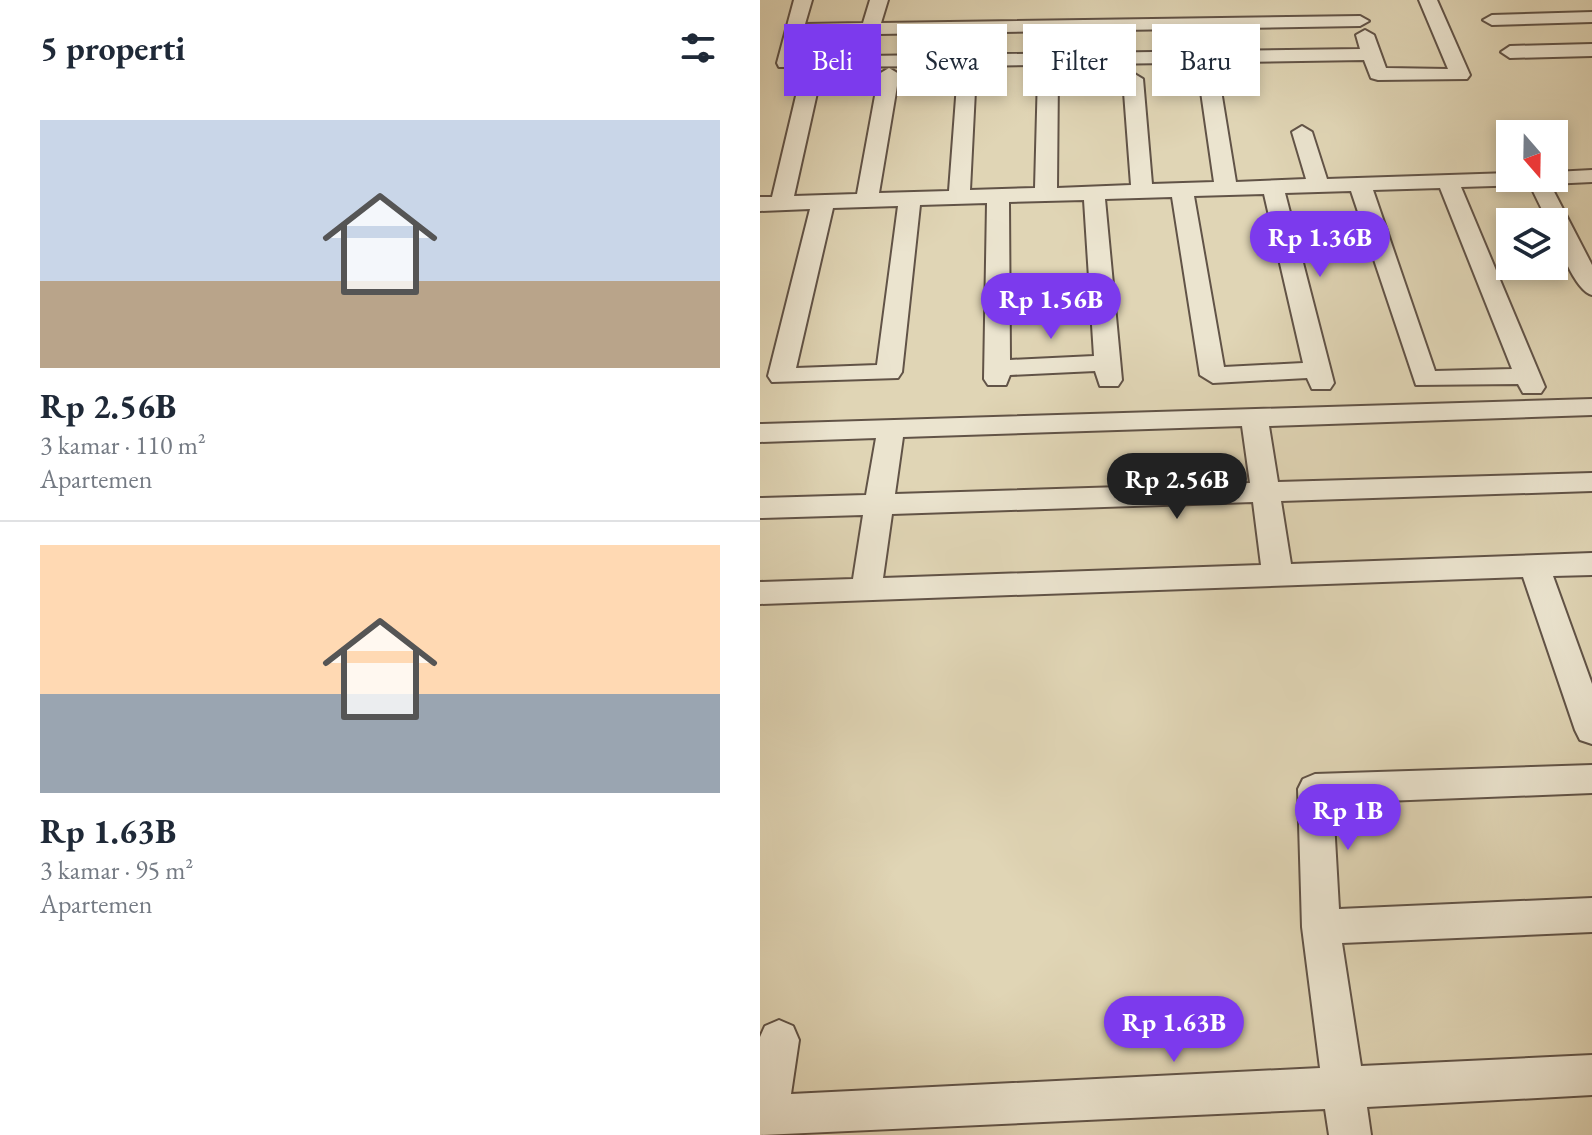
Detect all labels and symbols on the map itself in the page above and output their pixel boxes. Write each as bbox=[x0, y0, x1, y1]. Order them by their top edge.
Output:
north arrow bbox=[1496, 120, 1568, 192]
pin: Rp 1.36B bbox=[1237, 211, 1403, 279]
pin: Rp 1.56B bbox=[968, 273, 1134, 341]
pin: Rp 2.56B bbox=[1094, 453, 1260, 521]
pin: Rp 1B bbox=[1292, 784, 1404, 852]
pin: Rp 1.63B bbox=[1091, 996, 1257, 1064]

